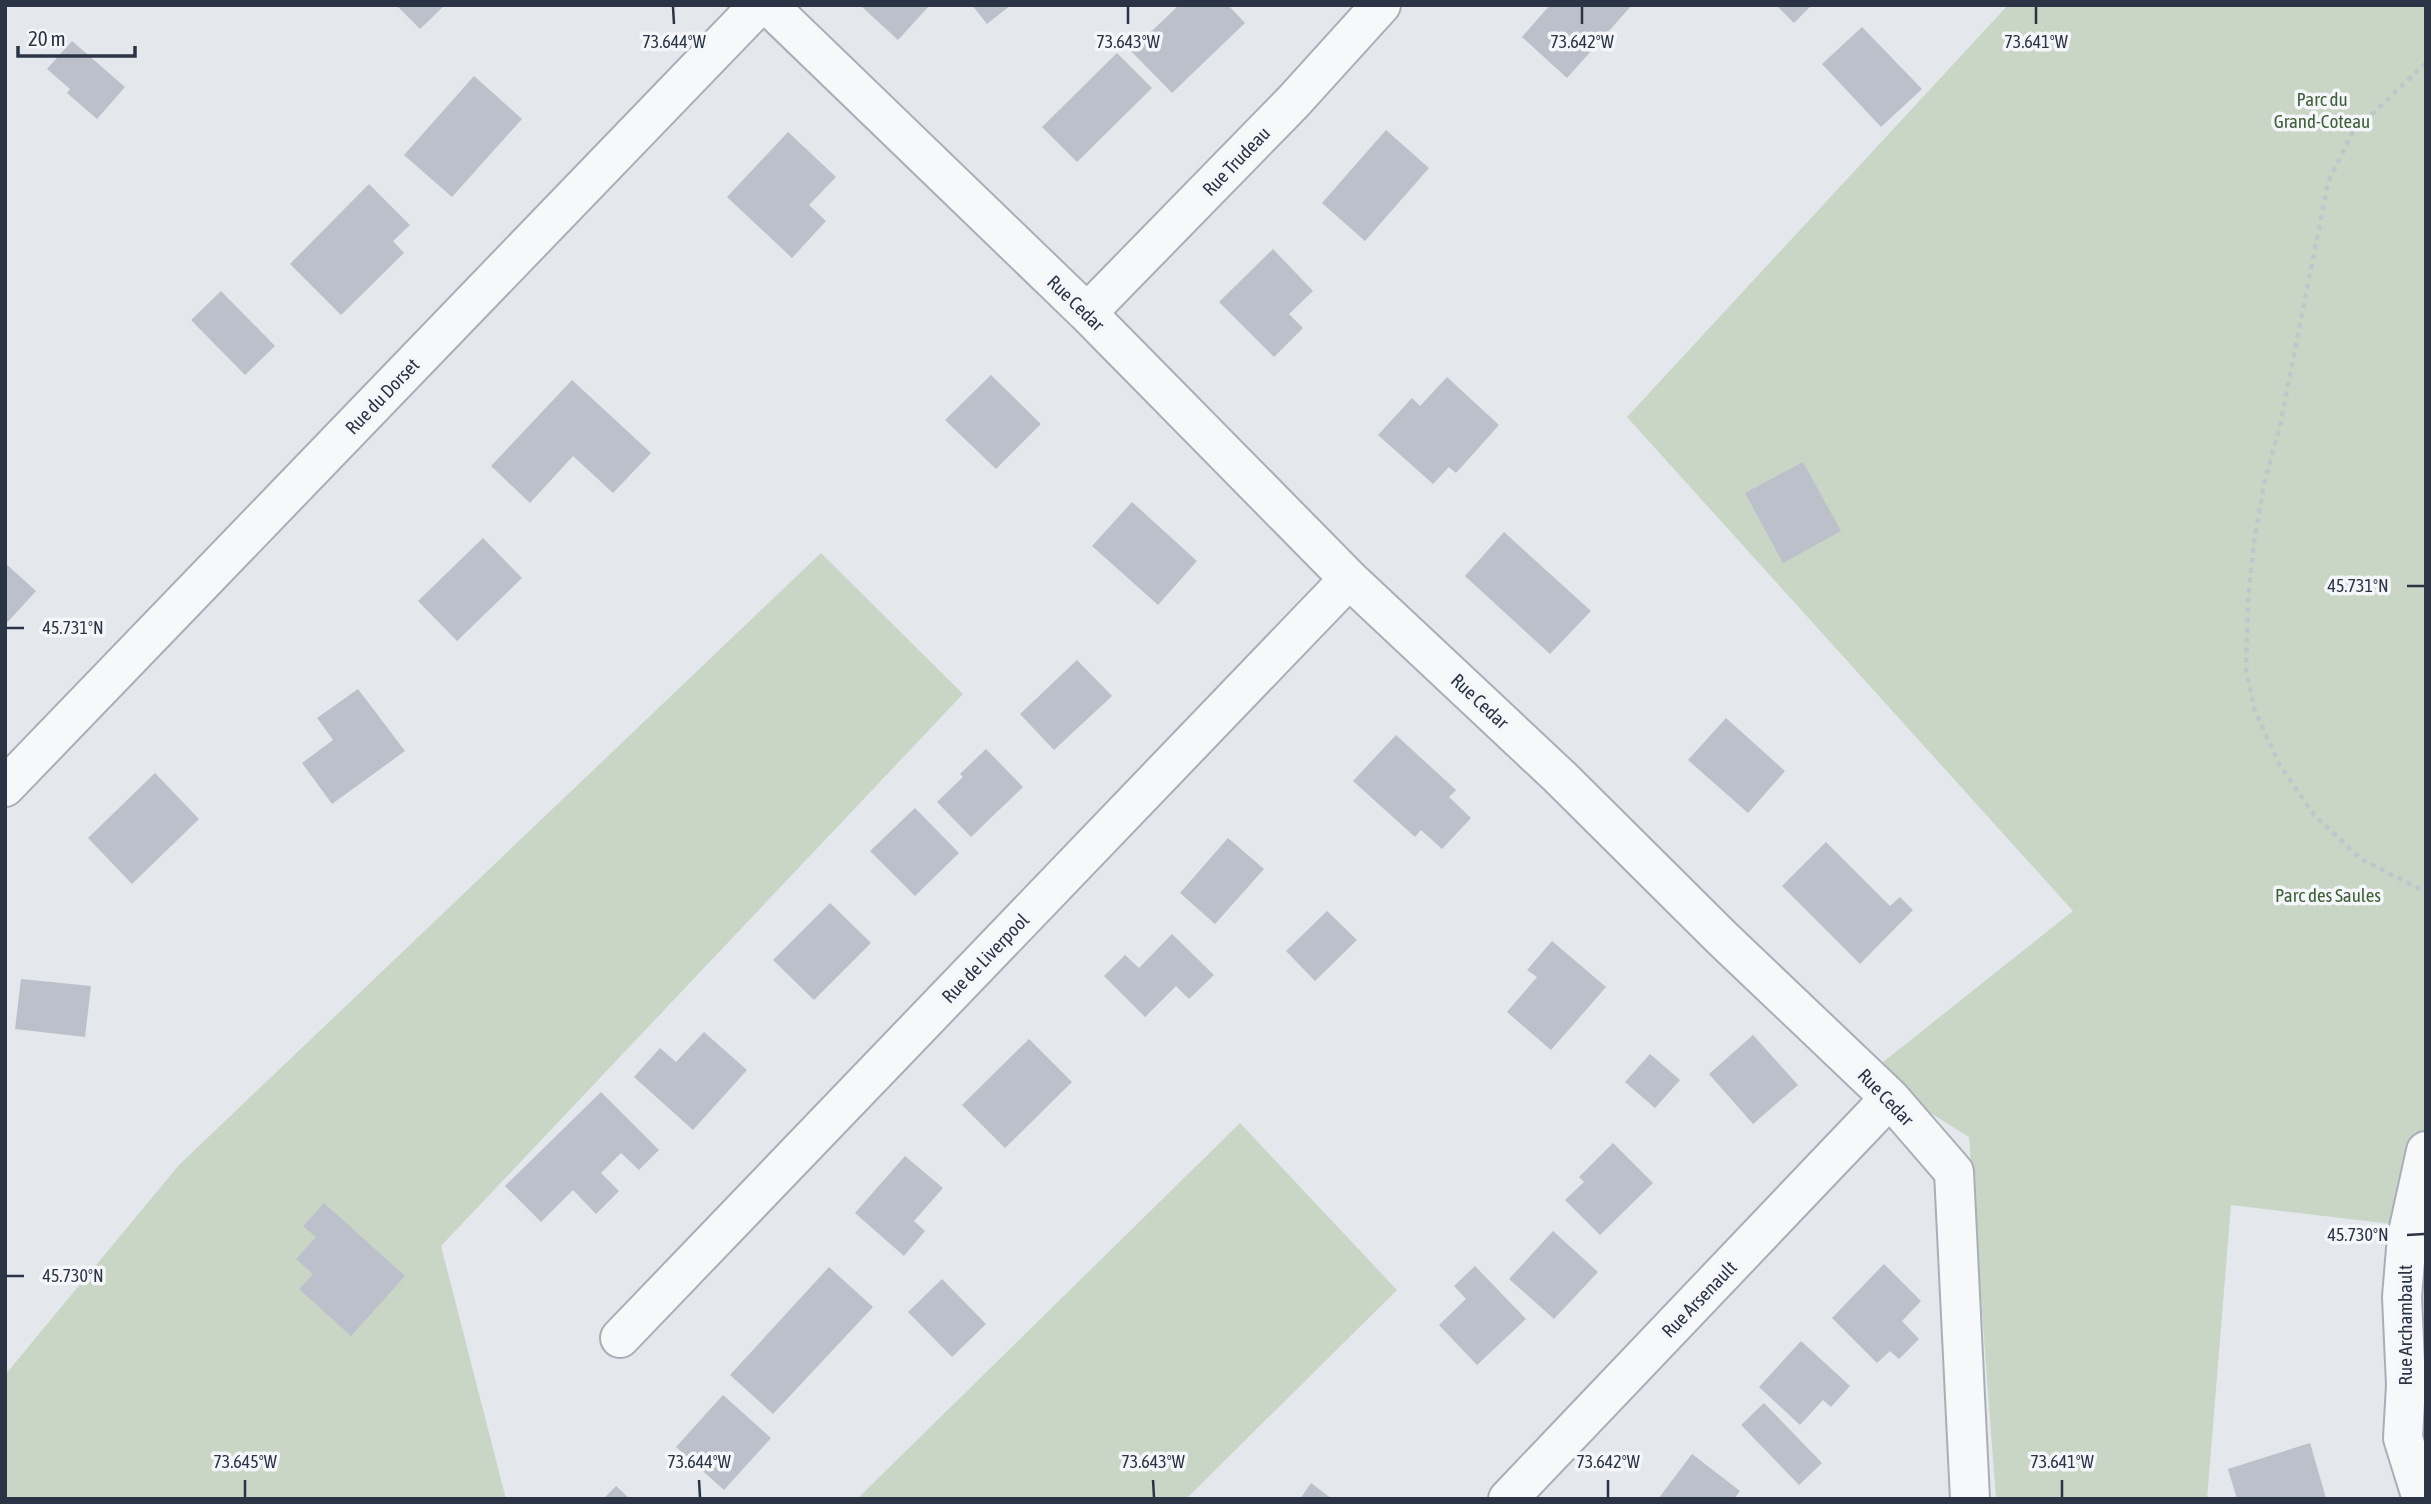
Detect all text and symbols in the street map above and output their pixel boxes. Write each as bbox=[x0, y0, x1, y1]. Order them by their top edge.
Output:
scale bar bbox=[18, 14, 135, 58]
text: 20 m bbox=[28, 26, 66, 50]
text: 73.644°W bbox=[642, 31, 706, 52]
text: 73.643°W bbox=[1096, 31, 1160, 52]
text: 73.642°W bbox=[1550, 31, 1614, 52]
text: 73.641°W bbox=[2004, 31, 2068, 52]
park label: Parc du Grand-Coteau bbox=[2274, 88, 2370, 132]
street label: Rue Trudeau bbox=[1198, 122, 1274, 200]
street label: Rue Cedar bbox=[1043, 271, 1109, 336]
street label: Rue du Dorset bbox=[341, 354, 423, 438]
text: 45.731°N bbox=[2327, 575, 2389, 596]
text: 45.731°N bbox=[42, 617, 104, 638]
street label: Rue Cedar bbox=[1447, 669, 1514, 733]
park label: Parc des Saules bbox=[2275, 884, 2381, 906]
street label: Rue de Liverpool bbox=[937, 909, 1033, 1007]
street label: Rue Cedar bbox=[1854, 1064, 1919, 1130]
text: 45.730°N bbox=[2327, 1224, 2389, 1245]
street label: Rue Arsenault bbox=[1657, 1256, 1741, 1342]
street label: Rue Archambault bbox=[2394, 1264, 2416, 1386]
text: 45.730°N bbox=[42, 1265, 104, 1286]
text: 73.645°W bbox=[213, 1451, 277, 1472]
text: 73.644°W bbox=[667, 1451, 731, 1472]
text: 73.643°W bbox=[1121, 1451, 1185, 1472]
text: 73.642°W bbox=[1576, 1451, 1640, 1472]
text: 73.641°W bbox=[2030, 1451, 2094, 1472]

